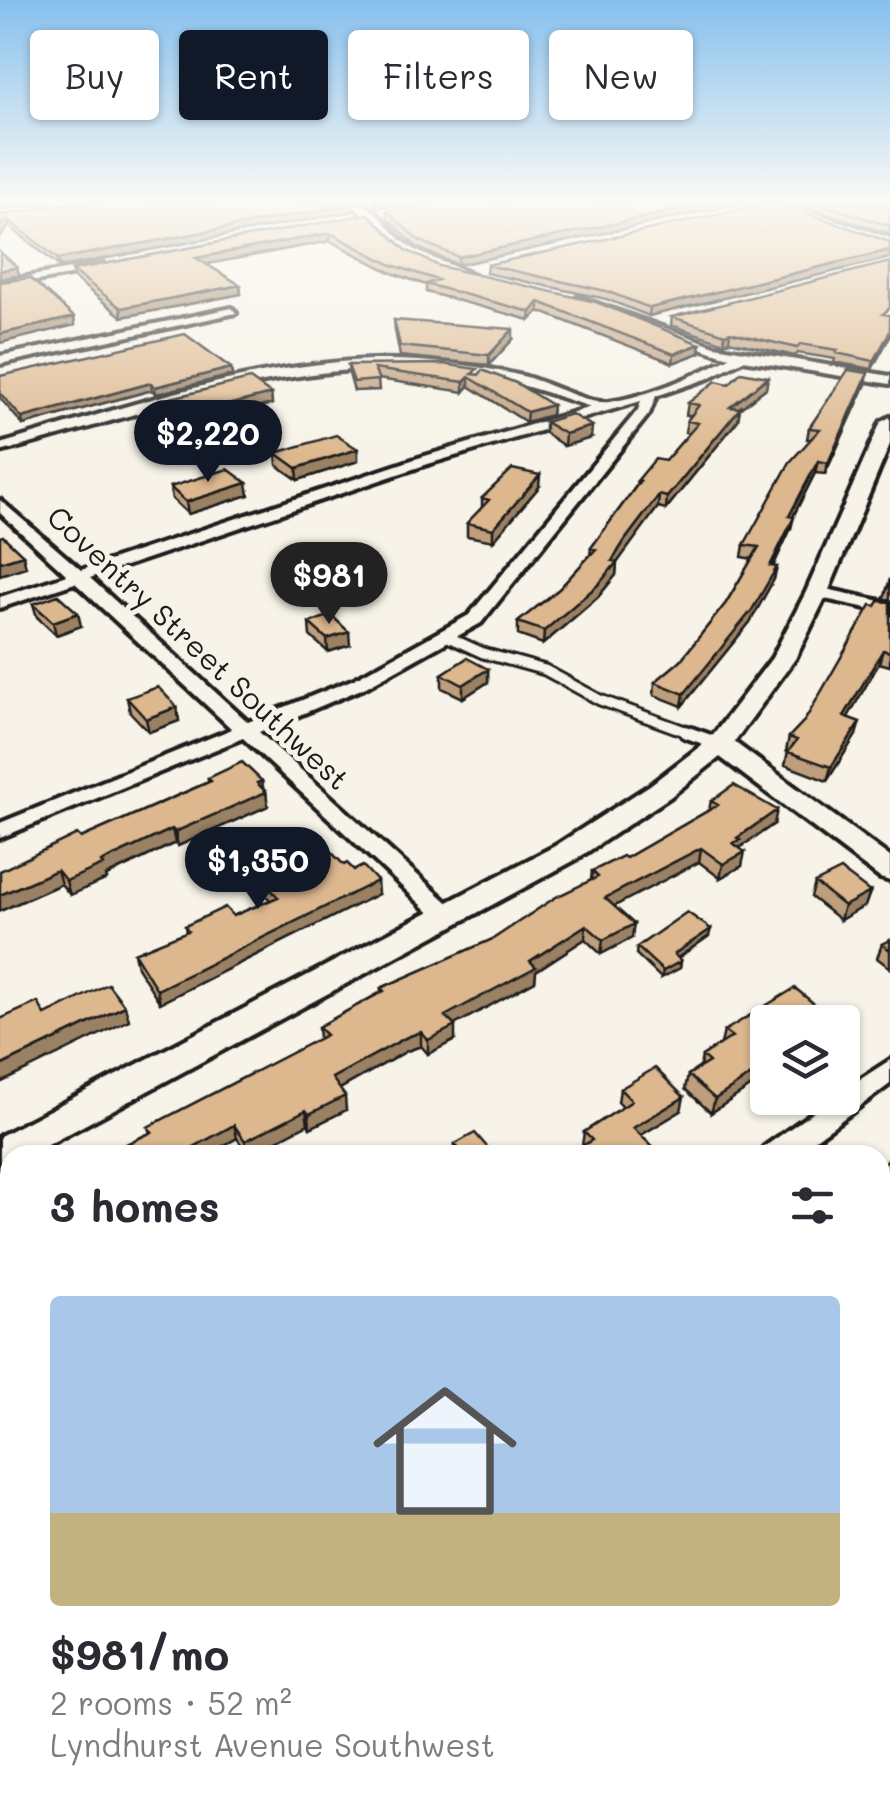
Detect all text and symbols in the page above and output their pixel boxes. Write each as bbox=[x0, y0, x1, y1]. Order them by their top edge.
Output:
chip: Buy bbox=[30, 30, 159, 120]
chip: Rent bbox=[179, 30, 328, 120]
chip: Filters bbox=[348, 30, 529, 120]
chip: New bbox=[549, 30, 693, 120]
pin: $2,220 bbox=[127, 400, 289, 485]
text: $2,220 bbox=[156, 411, 260, 453]
street label: Coventry Street Southwest bbox=[39, 496, 359, 798]
pin: $981 bbox=[270, 542, 388, 627]
text: $981 bbox=[292, 553, 366, 595]
pin: $1,350 bbox=[177, 827, 339, 912]
text: $1,350 bbox=[207, 838, 309, 880]
map controls bbox=[750, 1005, 860, 1115]
button: layers bbox=[750, 1005, 860, 1115]
text: 3 homes bbox=[50, 1178, 220, 1233]
icon: filters bbox=[785, 1178, 840, 1233]
icon: home bbox=[355, 1361, 535, 1541]
text: $981/mo bbox=[50, 1626, 229, 1681]
text: 2 rooms · 52 m² bbox=[50, 1681, 292, 1723]
text: Lyndhurst Avenue Southwest bbox=[50, 1723, 495, 1765]

